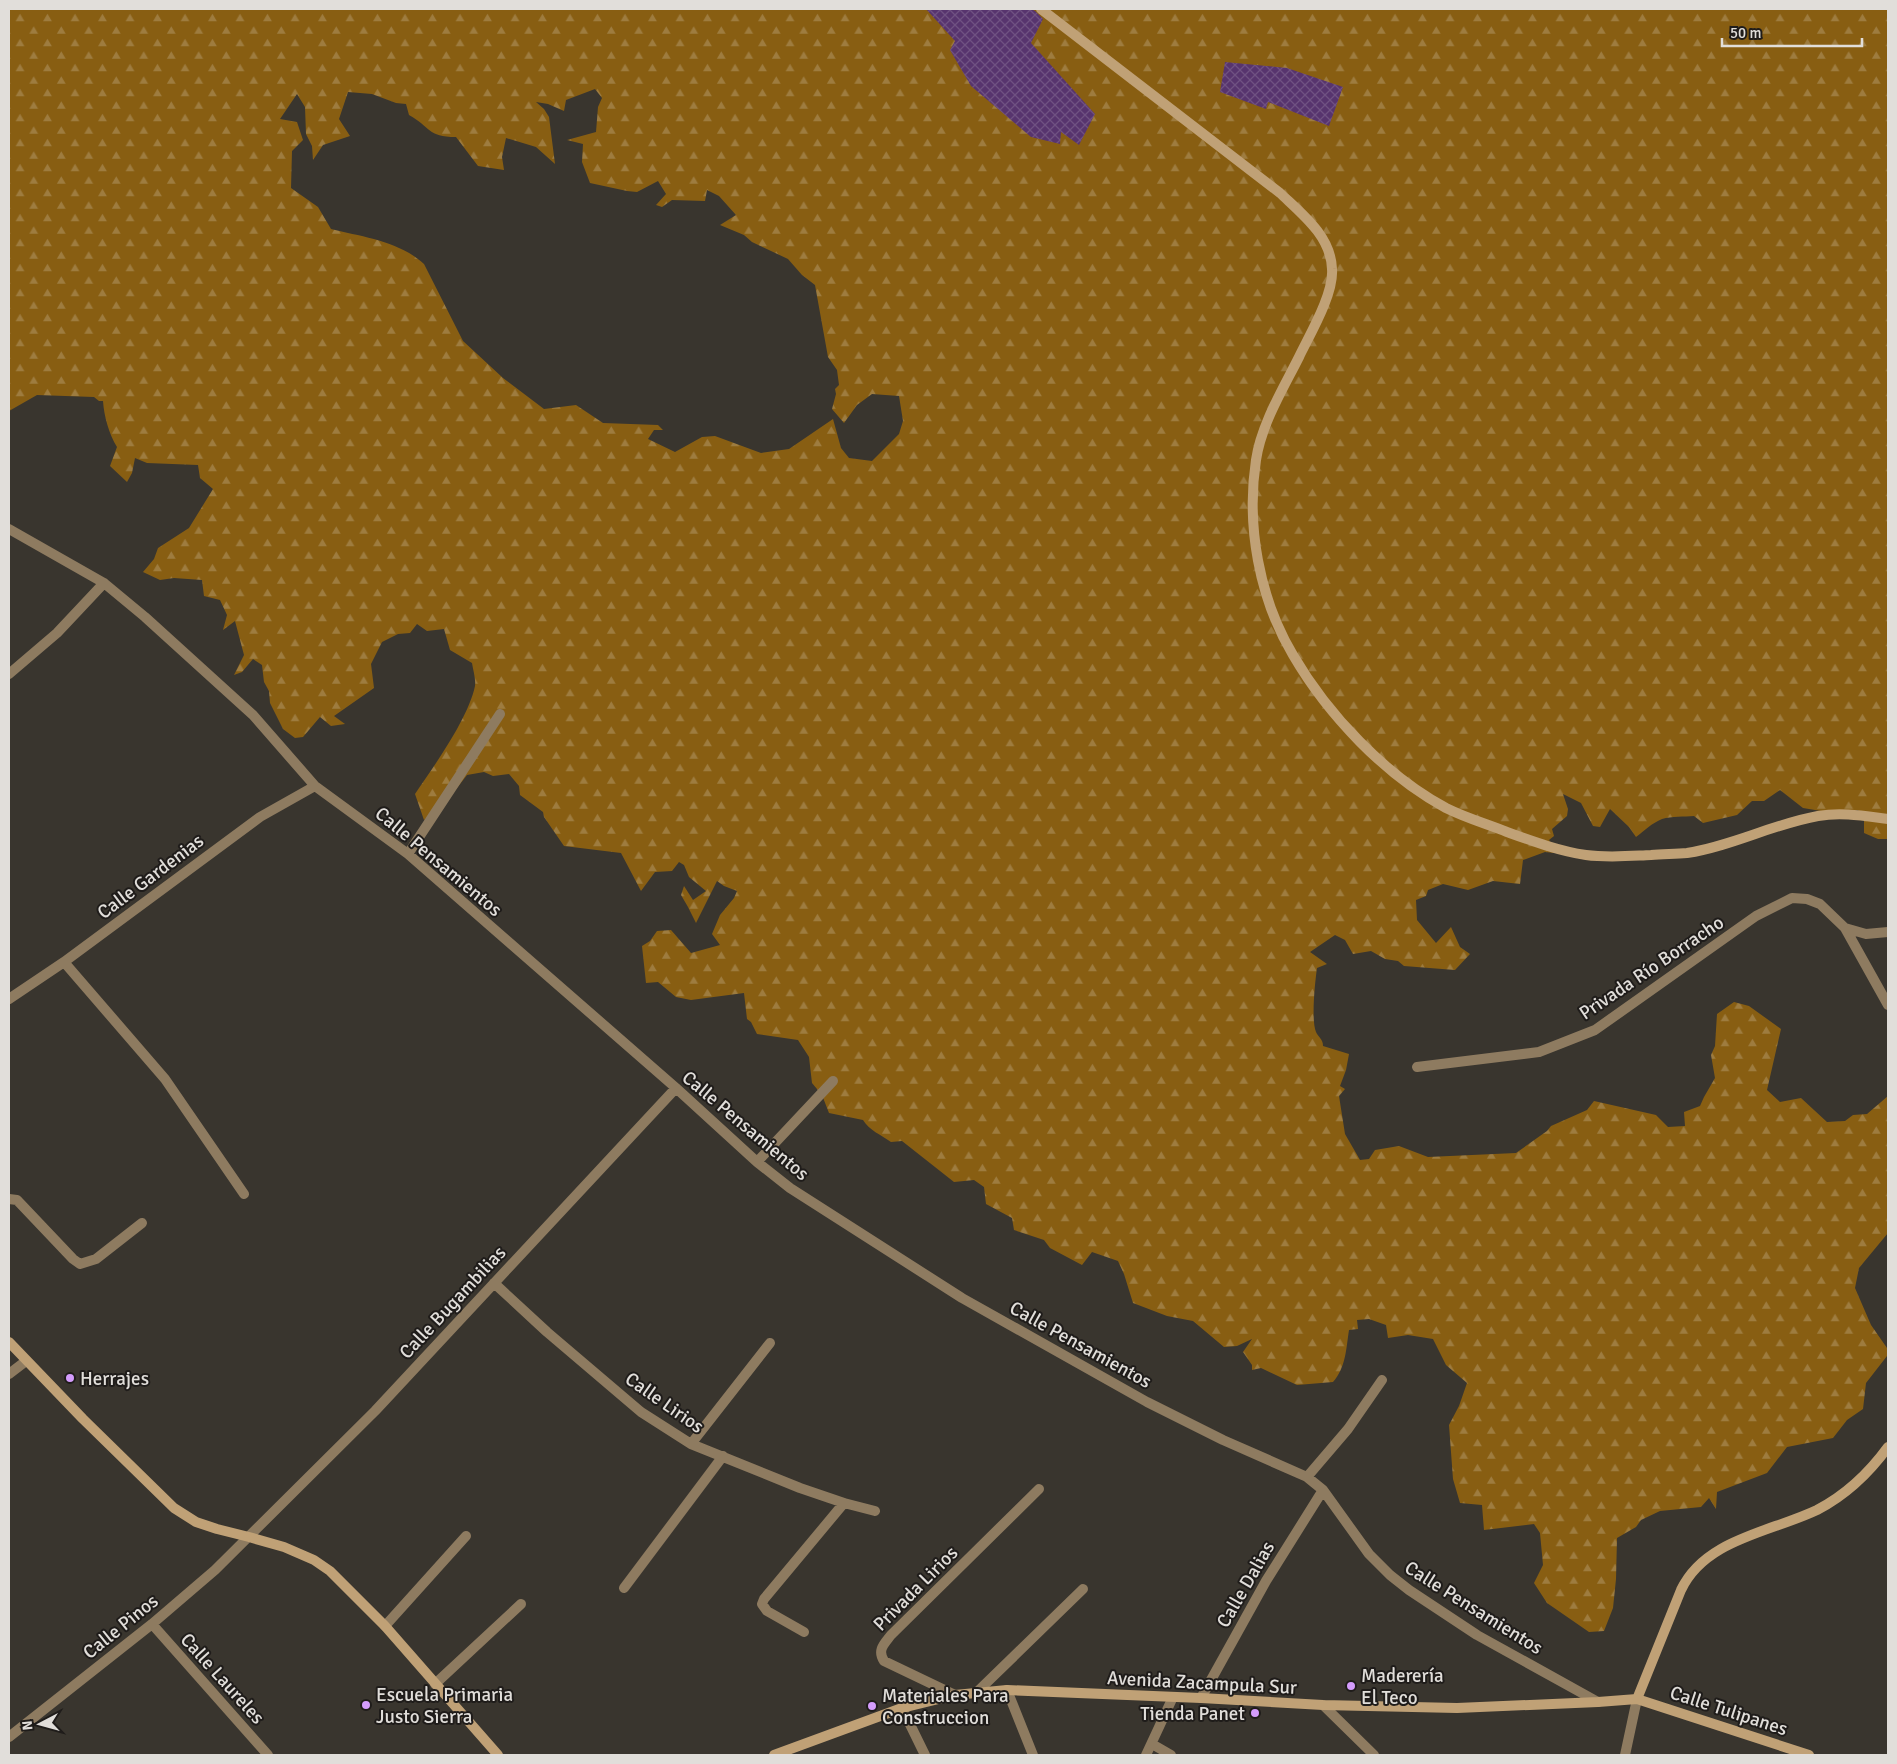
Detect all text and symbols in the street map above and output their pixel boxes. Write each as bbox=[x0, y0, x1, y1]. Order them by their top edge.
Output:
scale bar bbox=[1722, 15, 1862, 47]
text: 50 m bbox=[1730, 24, 1761, 42]
street label: Calle Pensamientos bbox=[370, 802, 507, 922]
street label: Calle Gardenias bbox=[93, 829, 209, 925]
street label: Privada Río Borracho bbox=[1575, 910, 1729, 1025]
street label: Calle Pensamientos bbox=[677, 1066, 814, 1186]
street label: Calle Bugambilias bbox=[394, 1241, 511, 1364]
street label: Calle Pensamientos bbox=[1005, 1296, 1156, 1394]
place label: Herrajes bbox=[80, 1367, 149, 1391]
street label: Calle Lirios bbox=[620, 1367, 709, 1439]
marker: Herrajes bbox=[64, 1372, 76, 1384]
street label: Calle Dalias bbox=[1212, 1537, 1280, 1632]
street label: Privada Lirios bbox=[868, 1541, 963, 1636]
street label: Calle Pensamientos bbox=[1400, 1556, 1547, 1660]
street label: Calle Pinos bbox=[78, 1589, 163, 1664]
street label: Calle Laureles bbox=[175, 1628, 269, 1729]
place label: Maderería El Teco bbox=[1361, 1664, 1444, 1710]
street label: Avenida Zacampula Sur bbox=[1106, 1666, 1298, 1700]
marker: Maderería El Teco bbox=[1345, 1680, 1357, 1692]
street label: Calle Tulipanes bbox=[1667, 1681, 1790, 1741]
place label: Escuela Primaria Justo Sierra bbox=[376, 1683, 513, 1729]
place label: Materiales Para Construccion bbox=[882, 1684, 1009, 1730]
north arrow bbox=[15, 1699, 65, 1749]
marker: Escuela Primaria Justo Sierra bbox=[360, 1699, 372, 1711]
marker: Materiales Para Construccion bbox=[866, 1700, 878, 1712]
place label: Tienda Panet bbox=[1140, 1702, 1245, 1726]
marker: Tienda Panet bbox=[1249, 1707, 1261, 1719]
text: N bbox=[19, 1720, 37, 1731]

